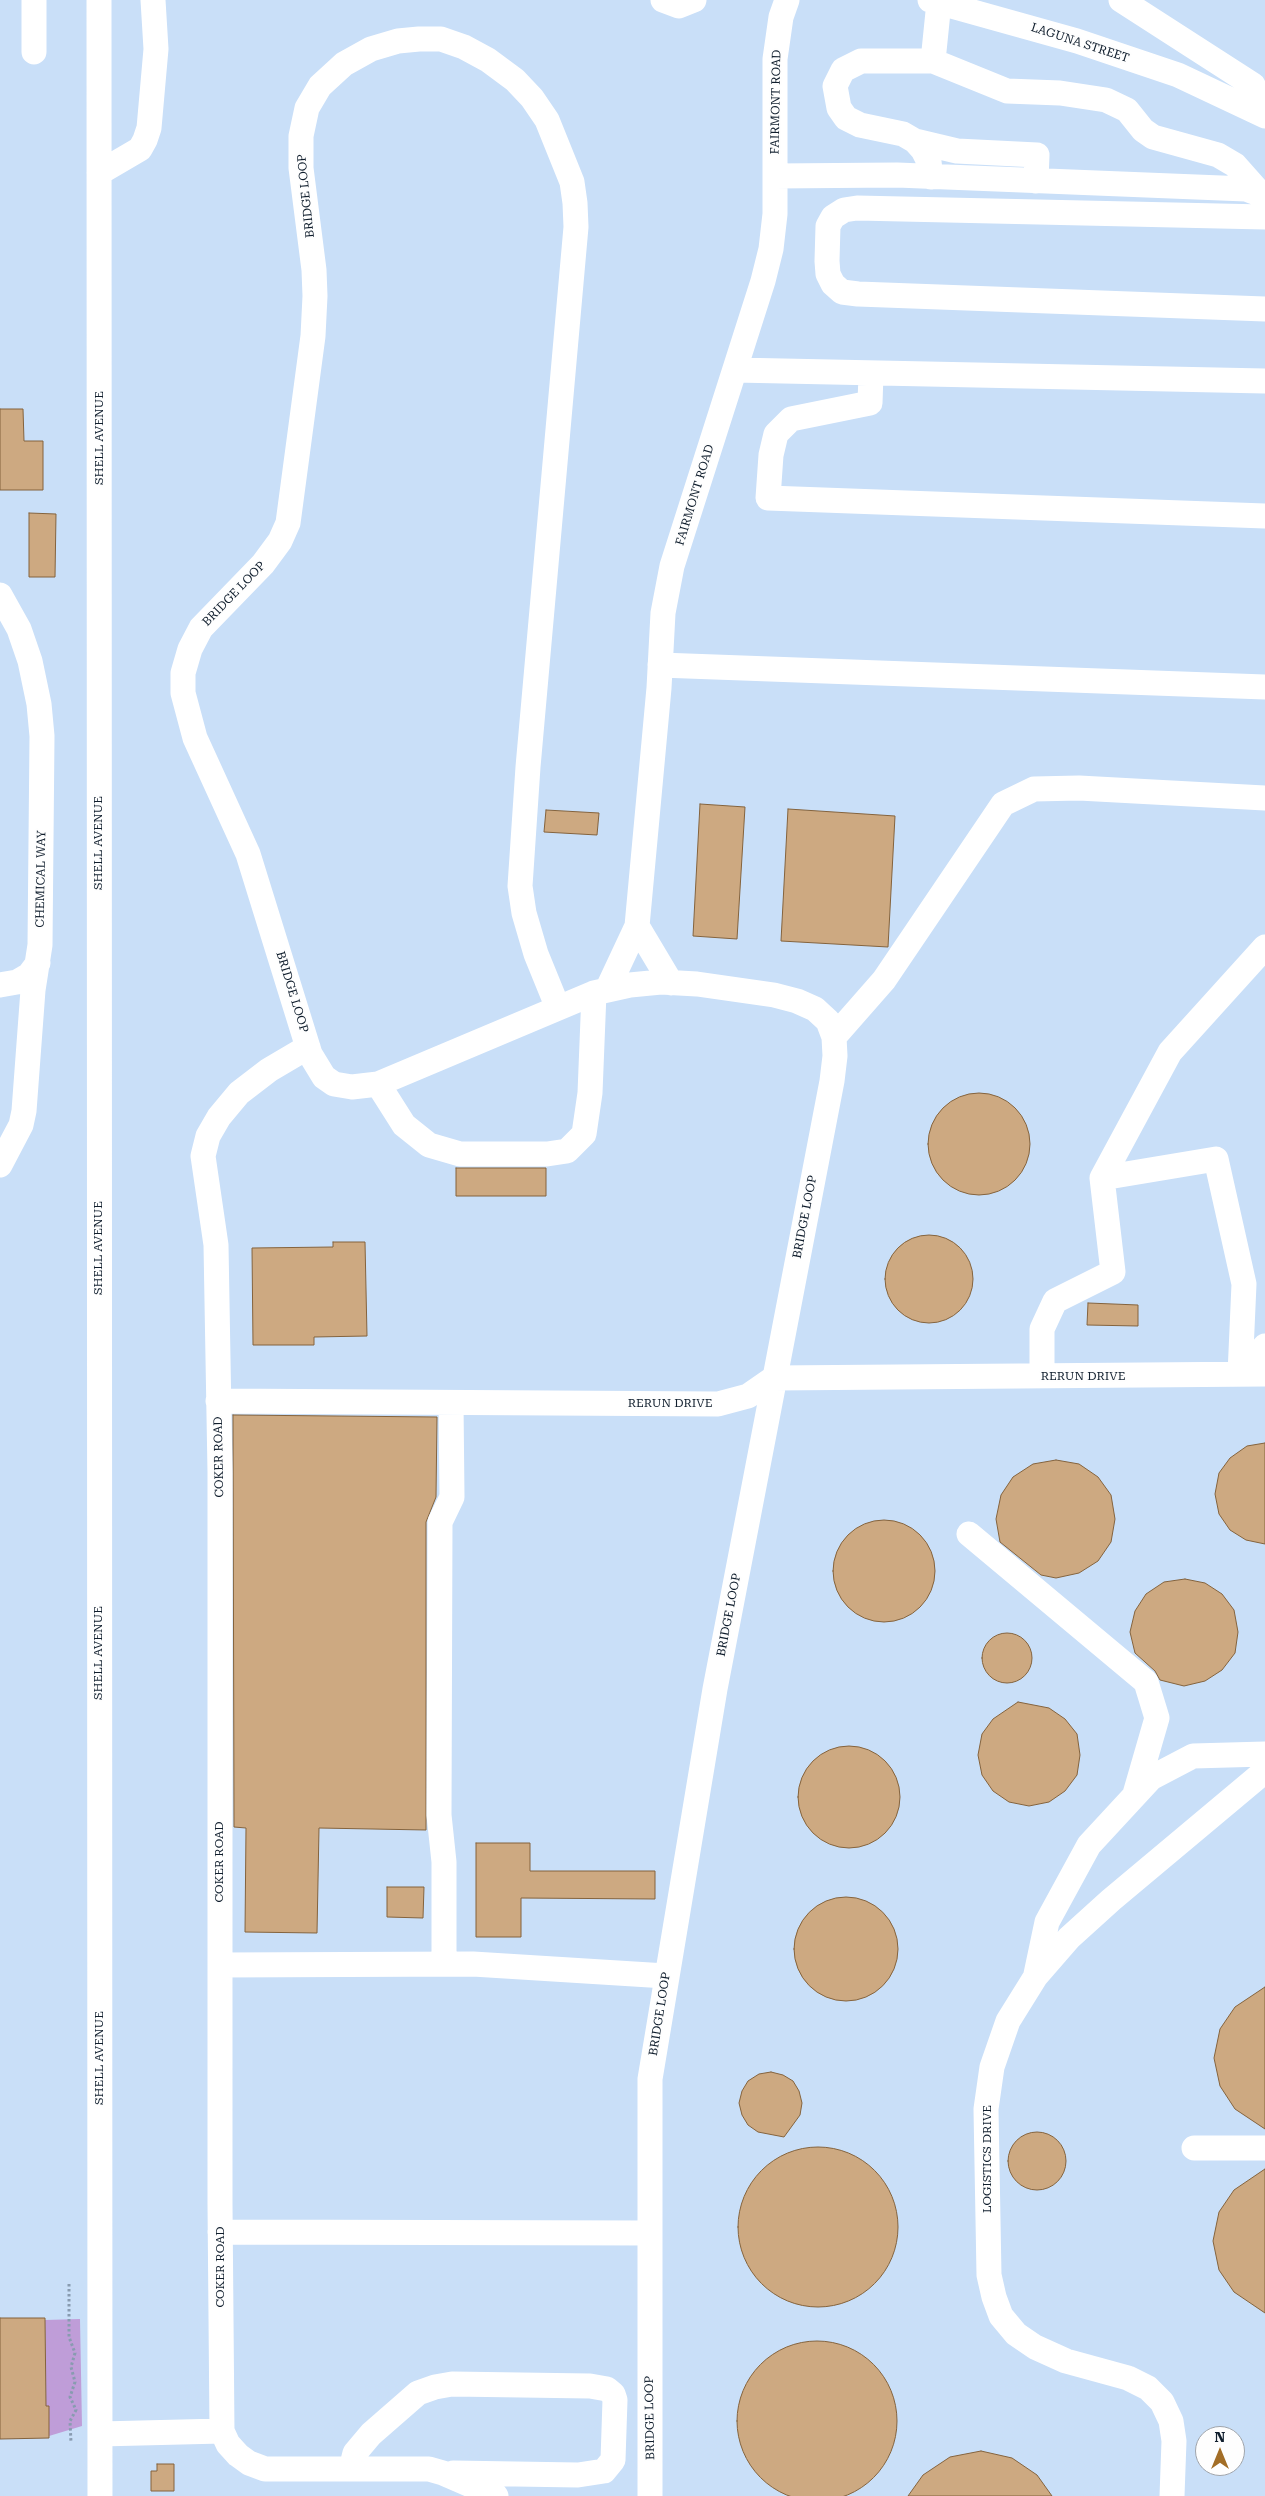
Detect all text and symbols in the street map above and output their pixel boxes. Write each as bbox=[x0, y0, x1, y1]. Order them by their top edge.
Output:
street label: LAGUNA STREET bbox=[1029, 20, 1131, 66]
street label: FAIRMONT ROAD bbox=[768, 49, 784, 155]
street label: BRIDGE LOOP bbox=[294, 153, 318, 239]
street label: SHELL AVENUE bbox=[92, 391, 106, 485]
street label: FAIRMONT ROAD bbox=[673, 443, 717, 547]
street label: BRIDGE LOOP bbox=[200, 559, 268, 629]
street label: SHELL AVENUE bbox=[91, 796, 105, 890]
street label: CHEMICAL WAY bbox=[33, 830, 49, 928]
street label: BRIDGE LOOP bbox=[273, 950, 311, 1034]
street label: BRIDGE LOOP bbox=[790, 1174, 820, 1260]
street label: SHELL AVENUE bbox=[91, 1201, 105, 1295]
street label: RERUN DRIVE bbox=[1041, 1369, 1125, 1383]
street label: RERUN DRIVE bbox=[628, 1396, 712, 1410]
street label: COKER ROAD bbox=[211, 1416, 227, 1498]
street label: BRIDGE LOOP bbox=[714, 1572, 744, 1658]
street label: SHELL AVENUE bbox=[91, 1606, 105, 1700]
street label: COKER ROAD bbox=[212, 1821, 226, 1903]
street label: BRIDGE LOOP bbox=[646, 1971, 674, 2057]
street label: SHELL AVENUE bbox=[92, 2011, 106, 2105]
street label: LOGISTICS DRIVE bbox=[980, 2105, 994, 2213]
street label: COKER ROAD bbox=[213, 2226, 227, 2308]
street label: BRIDGE LOOP bbox=[642, 2376, 658, 2460]
north arrow bbox=[1195, 2426, 1245, 2476]
text: N bbox=[1215, 2429, 1225, 2445]

